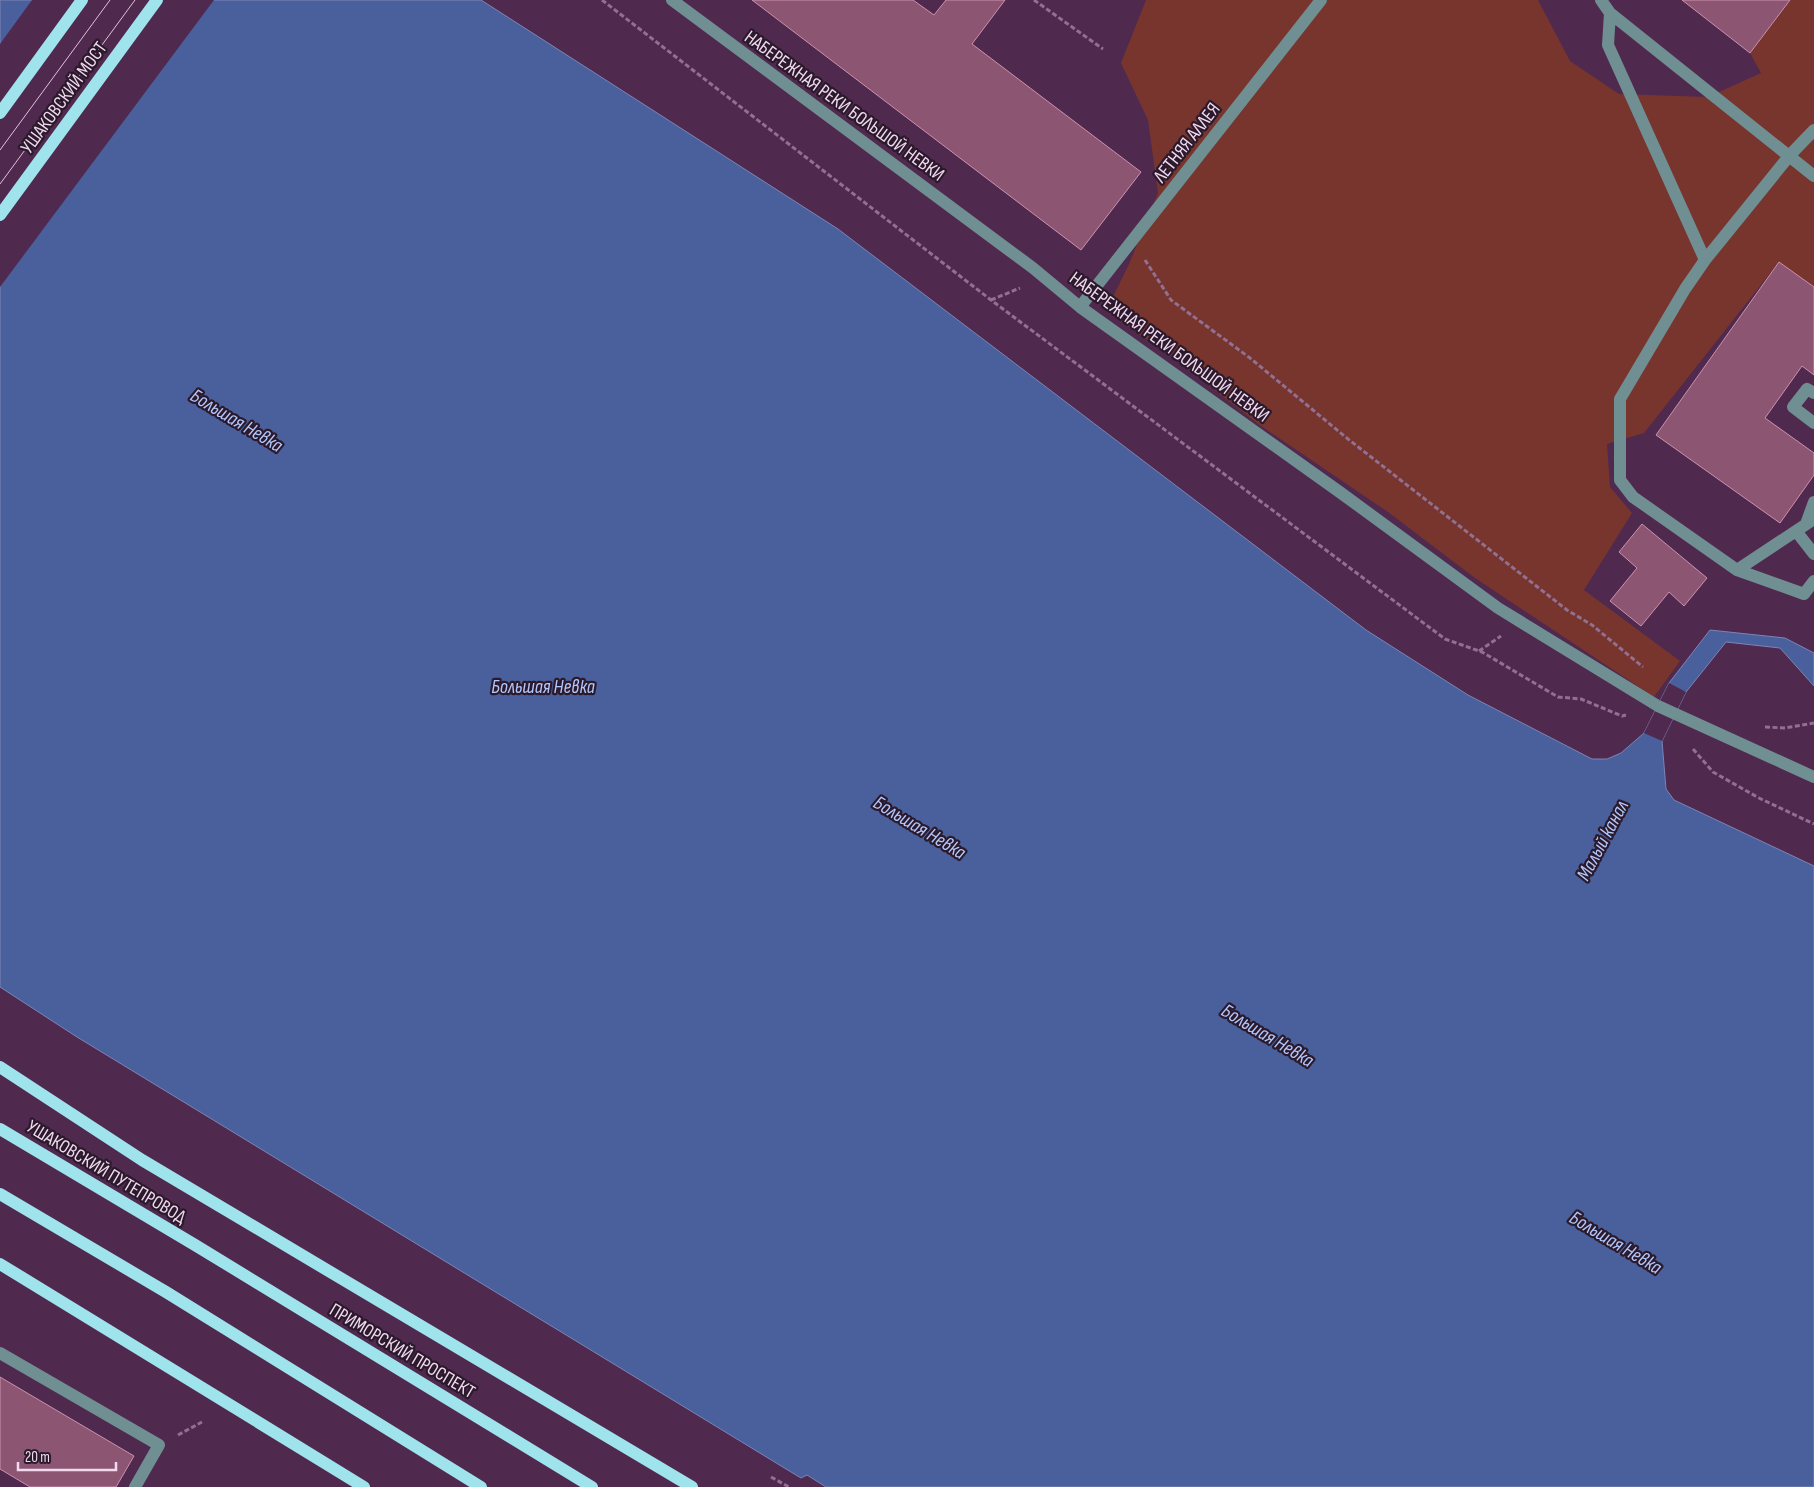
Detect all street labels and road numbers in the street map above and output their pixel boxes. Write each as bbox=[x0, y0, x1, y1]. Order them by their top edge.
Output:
street label: НАБЕРЕЖНАЯ РЕКИ БОЛЬШОЙ НЕВКИ bbox=[740, 26, 949, 187]
street label: УШАКОВСКИЙ МОСТ bbox=[16, 37, 113, 158]
street label: ЛЕТНЯЯ АЛЛЕЯ bbox=[1148, 98, 1225, 188]
street label: НАБЕРЕЖНАЯ РЕКИ БОЛЬШОЙ НЕВКИ bbox=[1065, 267, 1274, 428]
street label: УШАКОВСКИЙ ПУТЕПРОВОД bbox=[22, 1115, 190, 1229]
street label: ПРИМОРСКИЙ ПРОСПЕКТ bbox=[325, 1299, 479, 1404]

